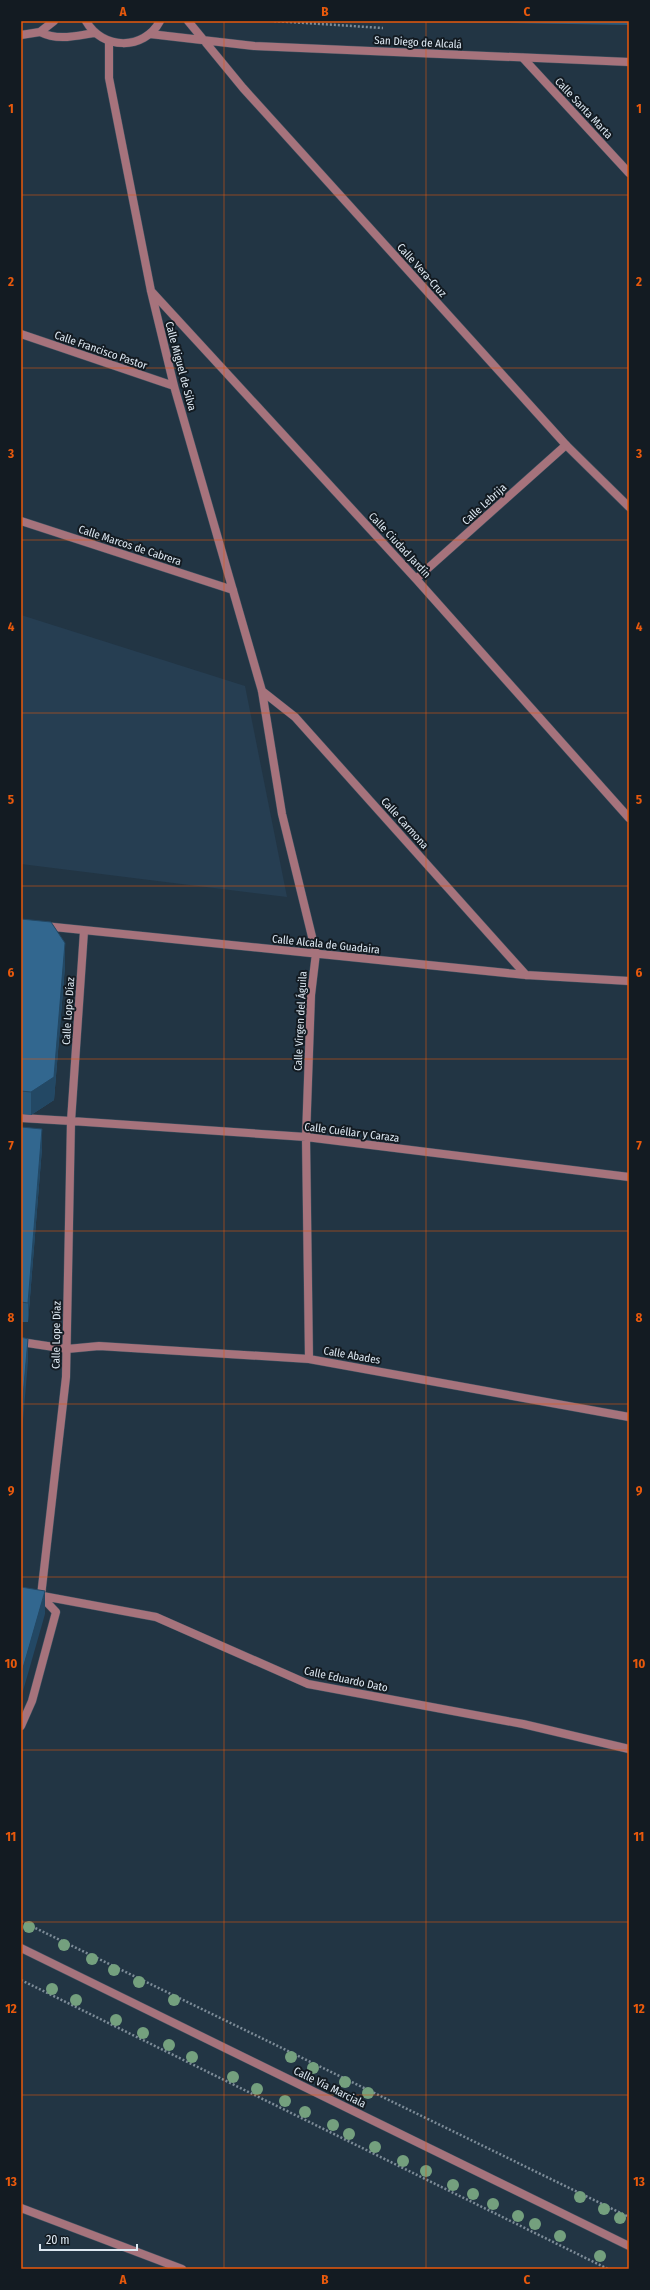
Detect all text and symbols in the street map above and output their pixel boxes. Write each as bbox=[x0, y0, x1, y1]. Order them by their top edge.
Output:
text: A bbox=[118, 4, 127, 19]
text: B bbox=[321, 4, 329, 19]
text: C bbox=[524, 4, 531, 19]
street label: San Diego de Alcalá bbox=[374, 34, 462, 51]
street label: Calle Santa Marta bbox=[552, 75, 615, 142]
text: 1 bbox=[8, 101, 14, 116]
text: 1 bbox=[636, 101, 642, 116]
street label: Calle Vera-Cruz bbox=[394, 241, 449, 300]
text: 2 bbox=[7, 274, 14, 289]
text: 2 bbox=[635, 274, 642, 289]
street label: Calle Miguel de Silva bbox=[162, 320, 199, 412]
street label: Calle Francisco Pastor bbox=[53, 329, 149, 372]
text: 3 bbox=[7, 446, 14, 461]
text: 3 bbox=[635, 446, 642, 461]
street label: Calle Lebrija bbox=[459, 481, 509, 528]
street label: Calle Ciudad Jardín bbox=[366, 510, 433, 581]
street label: Calle Marcos de Cabrera bbox=[77, 523, 183, 568]
text: 4 bbox=[8, 619, 15, 634]
text: 4 bbox=[636, 619, 643, 634]
text: 5 bbox=[8, 792, 14, 807]
text: 5 bbox=[636, 792, 642, 807]
street label: Calle Carmona bbox=[378, 795, 431, 852]
street label: Calle Alcala de Guadaira bbox=[271, 932, 380, 957]
text: 6 bbox=[8, 965, 15, 980]
text: 6 bbox=[636, 965, 643, 980]
street label: Calle Virgen del Águila bbox=[290, 971, 310, 1071]
street label: Calle Lope Díaz bbox=[60, 976, 77, 1045]
street label: Calle Cuéllar y Caraza bbox=[304, 1120, 400, 1145]
text: 7 bbox=[8, 1138, 14, 1153]
text: 7 bbox=[636, 1138, 642, 1153]
street label: Calle Lope Díaz bbox=[49, 1300, 64, 1369]
text: 8 bbox=[8, 1310, 15, 1325]
text: 8 bbox=[636, 1310, 643, 1325]
street label: Calle Abades bbox=[322, 1344, 382, 1367]
text: 9 bbox=[8, 1483, 15, 1498]
text: 9 bbox=[636, 1483, 643, 1498]
text: 10 bbox=[5, 1656, 17, 1671]
text: 10 bbox=[633, 1656, 645, 1671]
street label: Calle Eduardo Dato bbox=[303, 1664, 389, 1695]
text: 11 bbox=[6, 1829, 16, 1844]
text: 11 bbox=[634, 1829, 644, 1844]
text: 12 bbox=[5, 2001, 17, 2016]
text: 12 bbox=[633, 2001, 645, 2016]
street label: Calle Vía Marciala bbox=[292, 2064, 368, 2111]
text: 13 bbox=[5, 2174, 17, 2189]
text: 13 bbox=[633, 2174, 645, 2189]
scale bar bbox=[40, 2226, 137, 2252]
text: 20 m bbox=[46, 2233, 70, 2247]
text: A bbox=[118, 2272, 127, 2287]
text: B bbox=[321, 2272, 329, 2287]
text: C bbox=[524, 2272, 531, 2287]

